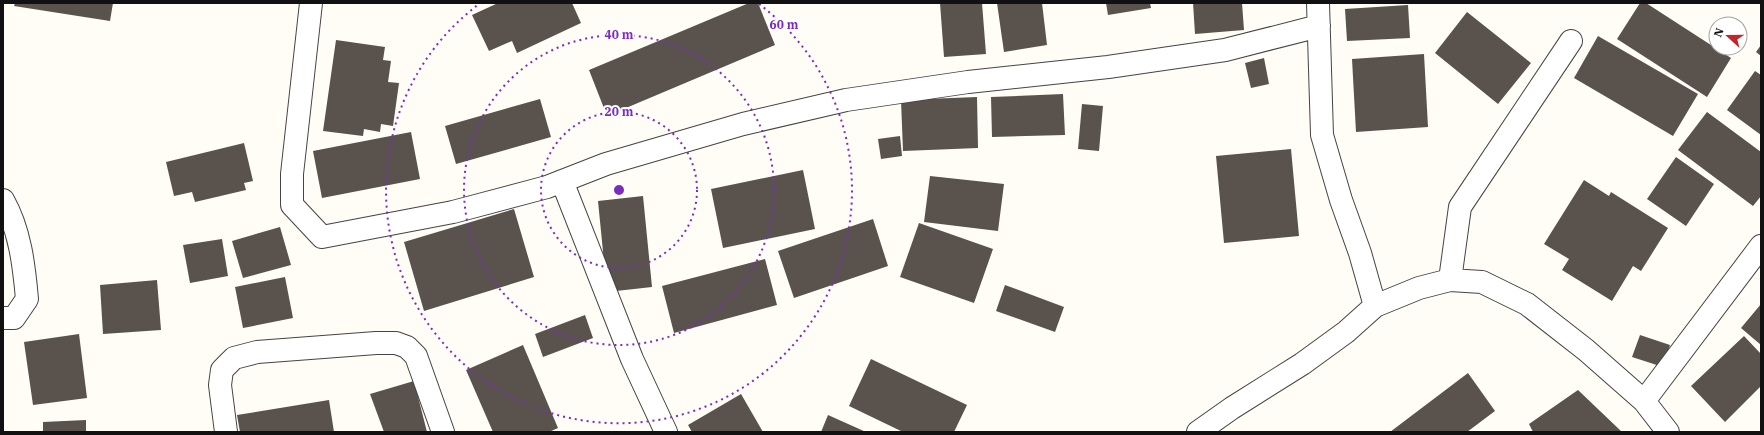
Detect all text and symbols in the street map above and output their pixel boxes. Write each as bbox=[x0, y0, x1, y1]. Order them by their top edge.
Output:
north arrow bbox=[1708, 16, 1748, 56]
text: 60 m bbox=[770, 17, 799, 32]
text: N bbox=[1711, 26, 1727, 39]
text: 40 m bbox=[605, 27, 634, 42]
text: 20 m bbox=[605, 104, 634, 119]
centre of rings bbox=[612, 183, 626, 197]

